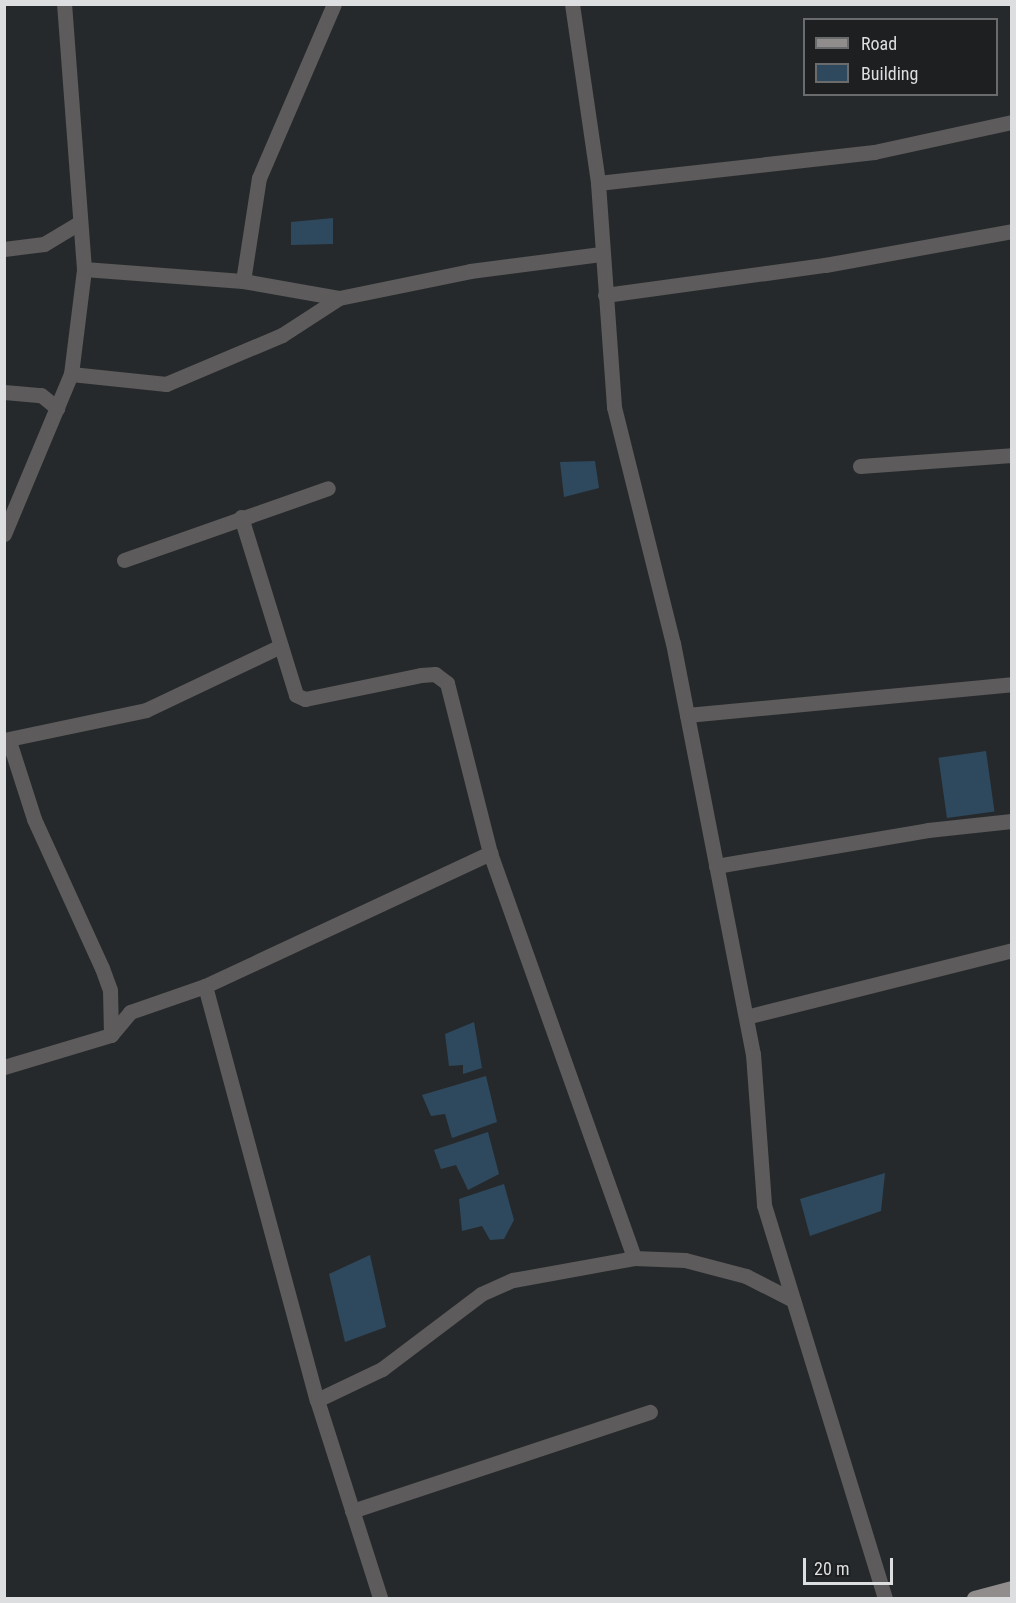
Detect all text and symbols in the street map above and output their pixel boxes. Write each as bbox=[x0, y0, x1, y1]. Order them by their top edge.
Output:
legend bbox=[803, 18, 998, 96]
text: Road bbox=[861, 33, 897, 54]
text: Building bbox=[861, 63, 918, 84]
scale bar bbox=[806, 1546, 896, 1584]
text: 20 m bbox=[814, 1558, 849, 1579]

